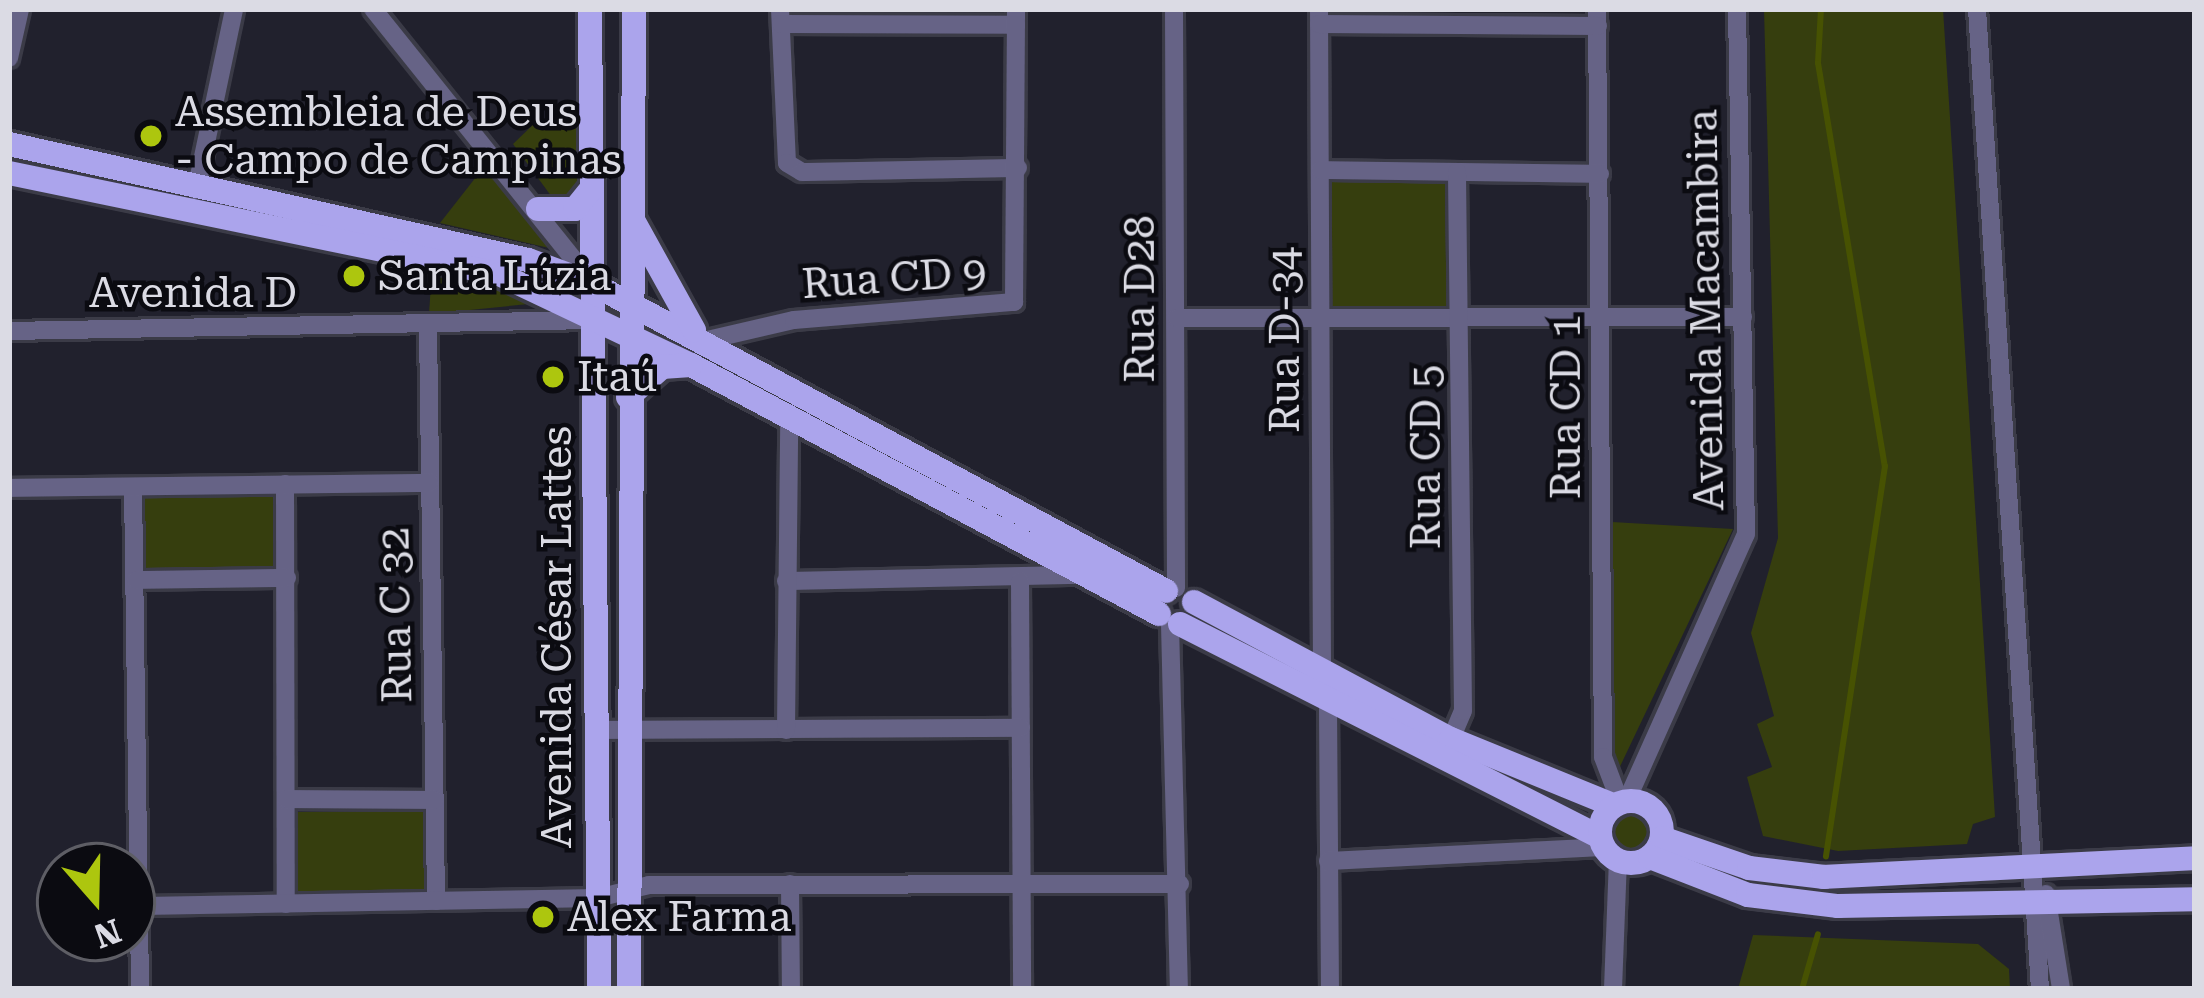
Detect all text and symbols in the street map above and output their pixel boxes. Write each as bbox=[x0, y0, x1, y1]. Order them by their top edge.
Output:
place label: Assembleia de Deus - Campo de Campinas bbox=[175, 87, 622, 186]
street label: Avenida Macambira bbox=[1677, 109, 1735, 511]
marker: Assembleia de Deus - Campo de Campinas bbox=[138, 123, 164, 149]
street label: Rua D28 bbox=[1115, 215, 1165, 383]
street label: Rua CD 9 bbox=[800, 246, 988, 310]
street label: Rua D-34 bbox=[1260, 247, 1310, 433]
place label: Santa Lúzia bbox=[378, 251, 611, 301]
marker: Santa Lúzia bbox=[341, 263, 367, 289]
street label: Avenida D bbox=[89, 268, 297, 318]
street label: Rua CD 1 bbox=[1541, 315, 1591, 499]
place label: Itaú bbox=[577, 352, 657, 402]
marker: Itaú bbox=[540, 364, 566, 390]
street label: Rua CD 5 bbox=[1401, 365, 1451, 549]
street label: Avenida César Lattes bbox=[532, 426, 582, 848]
street label: Rua C 32 bbox=[369, 527, 423, 703]
north arrow bbox=[36, 842, 156, 962]
place label: Alex Farma bbox=[567, 892, 792, 942]
marker: Alex Farma bbox=[530, 904, 556, 930]
text: N bbox=[89, 911, 126, 956]

